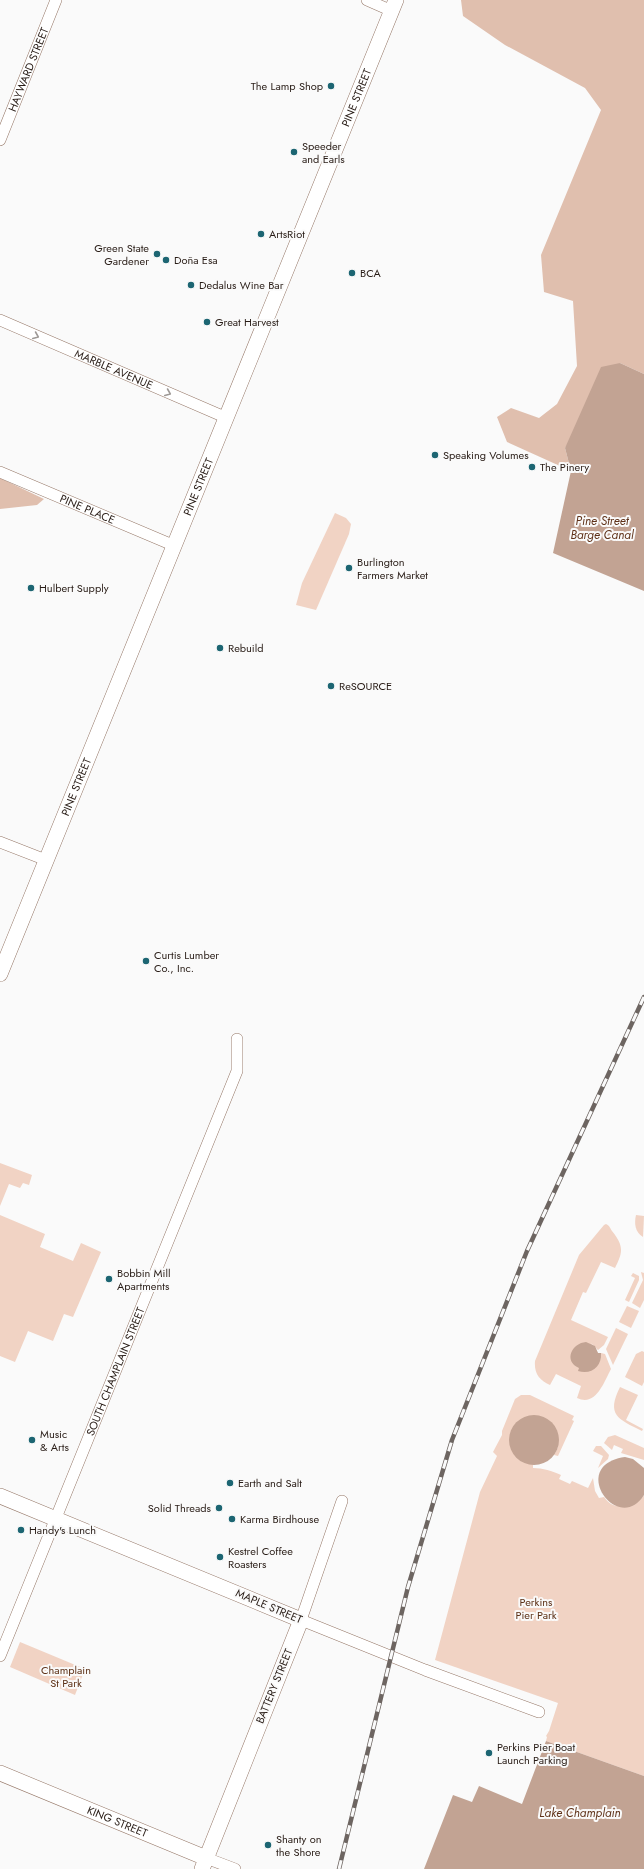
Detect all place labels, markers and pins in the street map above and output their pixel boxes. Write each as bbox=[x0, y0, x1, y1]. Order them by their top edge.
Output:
place label: The Lamp Shop bbox=[251, 78, 323, 94]
marker: The Lamp Shop bbox=[326, 81, 336, 91]
place label: Speeder and Earls bbox=[302, 138, 345, 167]
marker: Speeder and Earls bbox=[289, 147, 299, 157]
place label: ArtsRiot bbox=[269, 226, 305, 242]
marker: ArtsRiot bbox=[256, 229, 266, 239]
place label: Green State Gardener bbox=[94, 240, 149, 269]
marker: Green State Gardener bbox=[152, 249, 162, 259]
place label: Doña Esa bbox=[174, 252, 218, 268]
marker: Doña Esa bbox=[161, 255, 171, 265]
place label: BCA bbox=[360, 265, 382, 281]
marker: BCA bbox=[347, 268, 357, 278]
place label: Dedalus Wine Bar bbox=[199, 277, 284, 293]
marker: Dedalus Wine Bar bbox=[186, 280, 196, 290]
place label: Great Harvest bbox=[215, 314, 279, 330]
marker: Great Harvest bbox=[202, 317, 212, 327]
place label: Speaking Volumes bbox=[443, 447, 529, 463]
marker: Speaking Volumes bbox=[430, 450, 440, 460]
place label: The Pinery bbox=[540, 459, 589, 475]
marker: The Pinery bbox=[527, 462, 537, 472]
place label: Burlington Farmers Market bbox=[357, 554, 428, 583]
marker: Burlington Farmers Market bbox=[344, 563, 354, 573]
place label: Hulbert Supply bbox=[39, 580, 109, 596]
marker: Hulbert Supply bbox=[26, 583, 36, 593]
place label: Rebuild bbox=[228, 640, 264, 656]
marker: Rebuild bbox=[215, 643, 225, 653]
place label: ReSOURCE bbox=[339, 678, 392, 694]
marker: ReSOURCE bbox=[326, 681, 336, 691]
place label: Curtis Lumber Co., Inc. bbox=[154, 947, 219, 976]
marker: Curtis Lumber Co., Inc. bbox=[141, 956, 151, 966]
place label: Bobbin Mill Apartments bbox=[117, 1265, 170, 1294]
marker: Bobbin Mill Apartments bbox=[104, 1274, 114, 1284]
place label: Music & Arts bbox=[40, 1426, 69, 1455]
marker: Music & Arts bbox=[27, 1435, 37, 1445]
place label: Earth and Salt bbox=[238, 1475, 302, 1491]
marker: Earth and Salt bbox=[225, 1478, 235, 1488]
place label: Solid Threads bbox=[148, 1500, 212, 1516]
marker: Solid Threads bbox=[214, 1503, 224, 1513]
place label: Karma Birdhouse bbox=[240, 1511, 319, 1527]
marker: Karma Birdhouse bbox=[227, 1514, 237, 1524]
place label: Handy's Lunch bbox=[29, 1522, 96, 1538]
marker: Handy's Lunch bbox=[16, 1525, 26, 1535]
place label: Kestrel Coffee Roasters bbox=[228, 1543, 293, 1572]
marker: Kestrel Coffee Roasters bbox=[215, 1552, 225, 1562]
place label: Perkins Pier Boat Launch Parking bbox=[497, 1739, 575, 1768]
marker: Perkins Pier Boat Launch Parking bbox=[484, 1748, 494, 1758]
place label: Shanty on the Shore bbox=[276, 1831, 321, 1860]
marker: Shanty on the Shore bbox=[263, 1840, 273, 1850]

